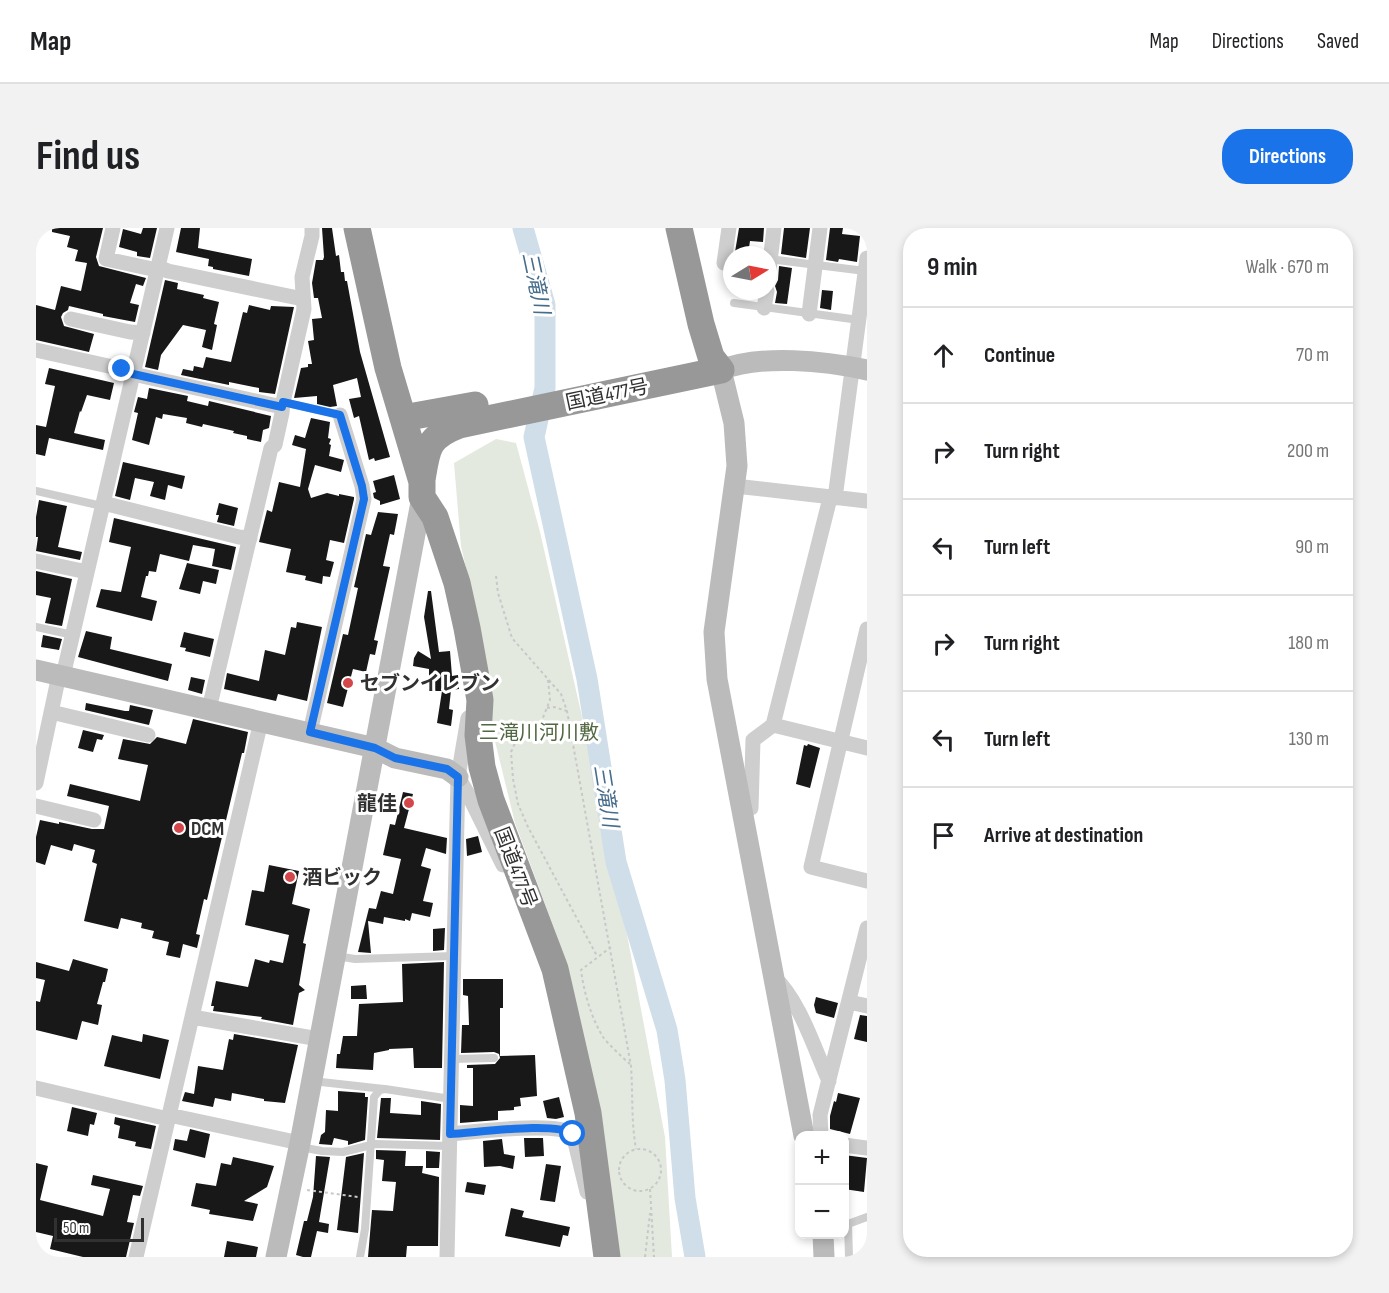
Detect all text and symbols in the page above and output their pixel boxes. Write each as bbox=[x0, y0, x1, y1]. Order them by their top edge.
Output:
text: Map bbox=[30, 25, 71, 58]
text: Map bbox=[1149, 29, 1179, 54]
text: Directions bbox=[1212, 29, 1284, 54]
text: Saved bbox=[1317, 29, 1359, 54]
button: Directions bbox=[1222, 129, 1353, 184]
text: Find us bbox=[36, 131, 140, 182]
north arrow bbox=[723, 246, 777, 300]
water label: 三滝川 bbox=[517, 250, 555, 318]
text: 9 min bbox=[927, 252, 977, 283]
text: Walk · 670 m bbox=[1245, 255, 1329, 279]
icon: ahead bbox=[927, 339, 960, 372]
text: Continue bbox=[984, 342, 1055, 369]
text: 70 m bbox=[1296, 343, 1329, 367]
route end bbox=[108, 355, 134, 381]
street label: 国道477号 bbox=[564, 374, 651, 415]
icon: right bbox=[927, 435, 960, 468]
text: Turn right bbox=[984, 438, 1060, 465]
text: 200 m bbox=[1287, 439, 1329, 463]
icon: left bbox=[927, 531, 960, 564]
text: Turn left bbox=[984, 534, 1050, 561]
text: 90 m bbox=[1295, 535, 1329, 559]
icon: right bbox=[927, 627, 960, 660]
text: Turn right bbox=[984, 630, 1060, 657]
text: 180 m bbox=[1288, 631, 1329, 655]
place label: セブンイレブン bbox=[360, 672, 500, 696]
marker: セブンイレブン bbox=[341, 676, 355, 690]
park label: 三滝川河川敷 bbox=[479, 721, 599, 745]
icon: left bbox=[927, 723, 960, 756]
text: Turn left bbox=[984, 726, 1050, 753]
text: 130 m bbox=[1289, 727, 1329, 751]
water label: 三滝川 bbox=[588, 763, 623, 831]
place label: 龍佳 bbox=[357, 792, 397, 816]
marker: 龍佳 bbox=[402, 796, 416, 810]
place label: DCM bbox=[191, 817, 224, 841]
icon: arrive bbox=[927, 819, 960, 852]
marker: DCM bbox=[172, 821, 186, 835]
text: Arrive at destination bbox=[984, 822, 1143, 849]
street label: 国道477号 bbox=[489, 824, 541, 911]
place label: 酒ビック bbox=[302, 866, 382, 890]
marker: 酒ビック bbox=[283, 870, 297, 884]
route start bbox=[559, 1120, 585, 1146]
map controls bbox=[795, 1131, 849, 1239]
button: + bbox=[795, 1131, 849, 1185]
button: − bbox=[795, 1185, 849, 1239]
scale bar bbox=[54, 1215, 144, 1242]
text: 50 m bbox=[63, 1219, 89, 1238]

